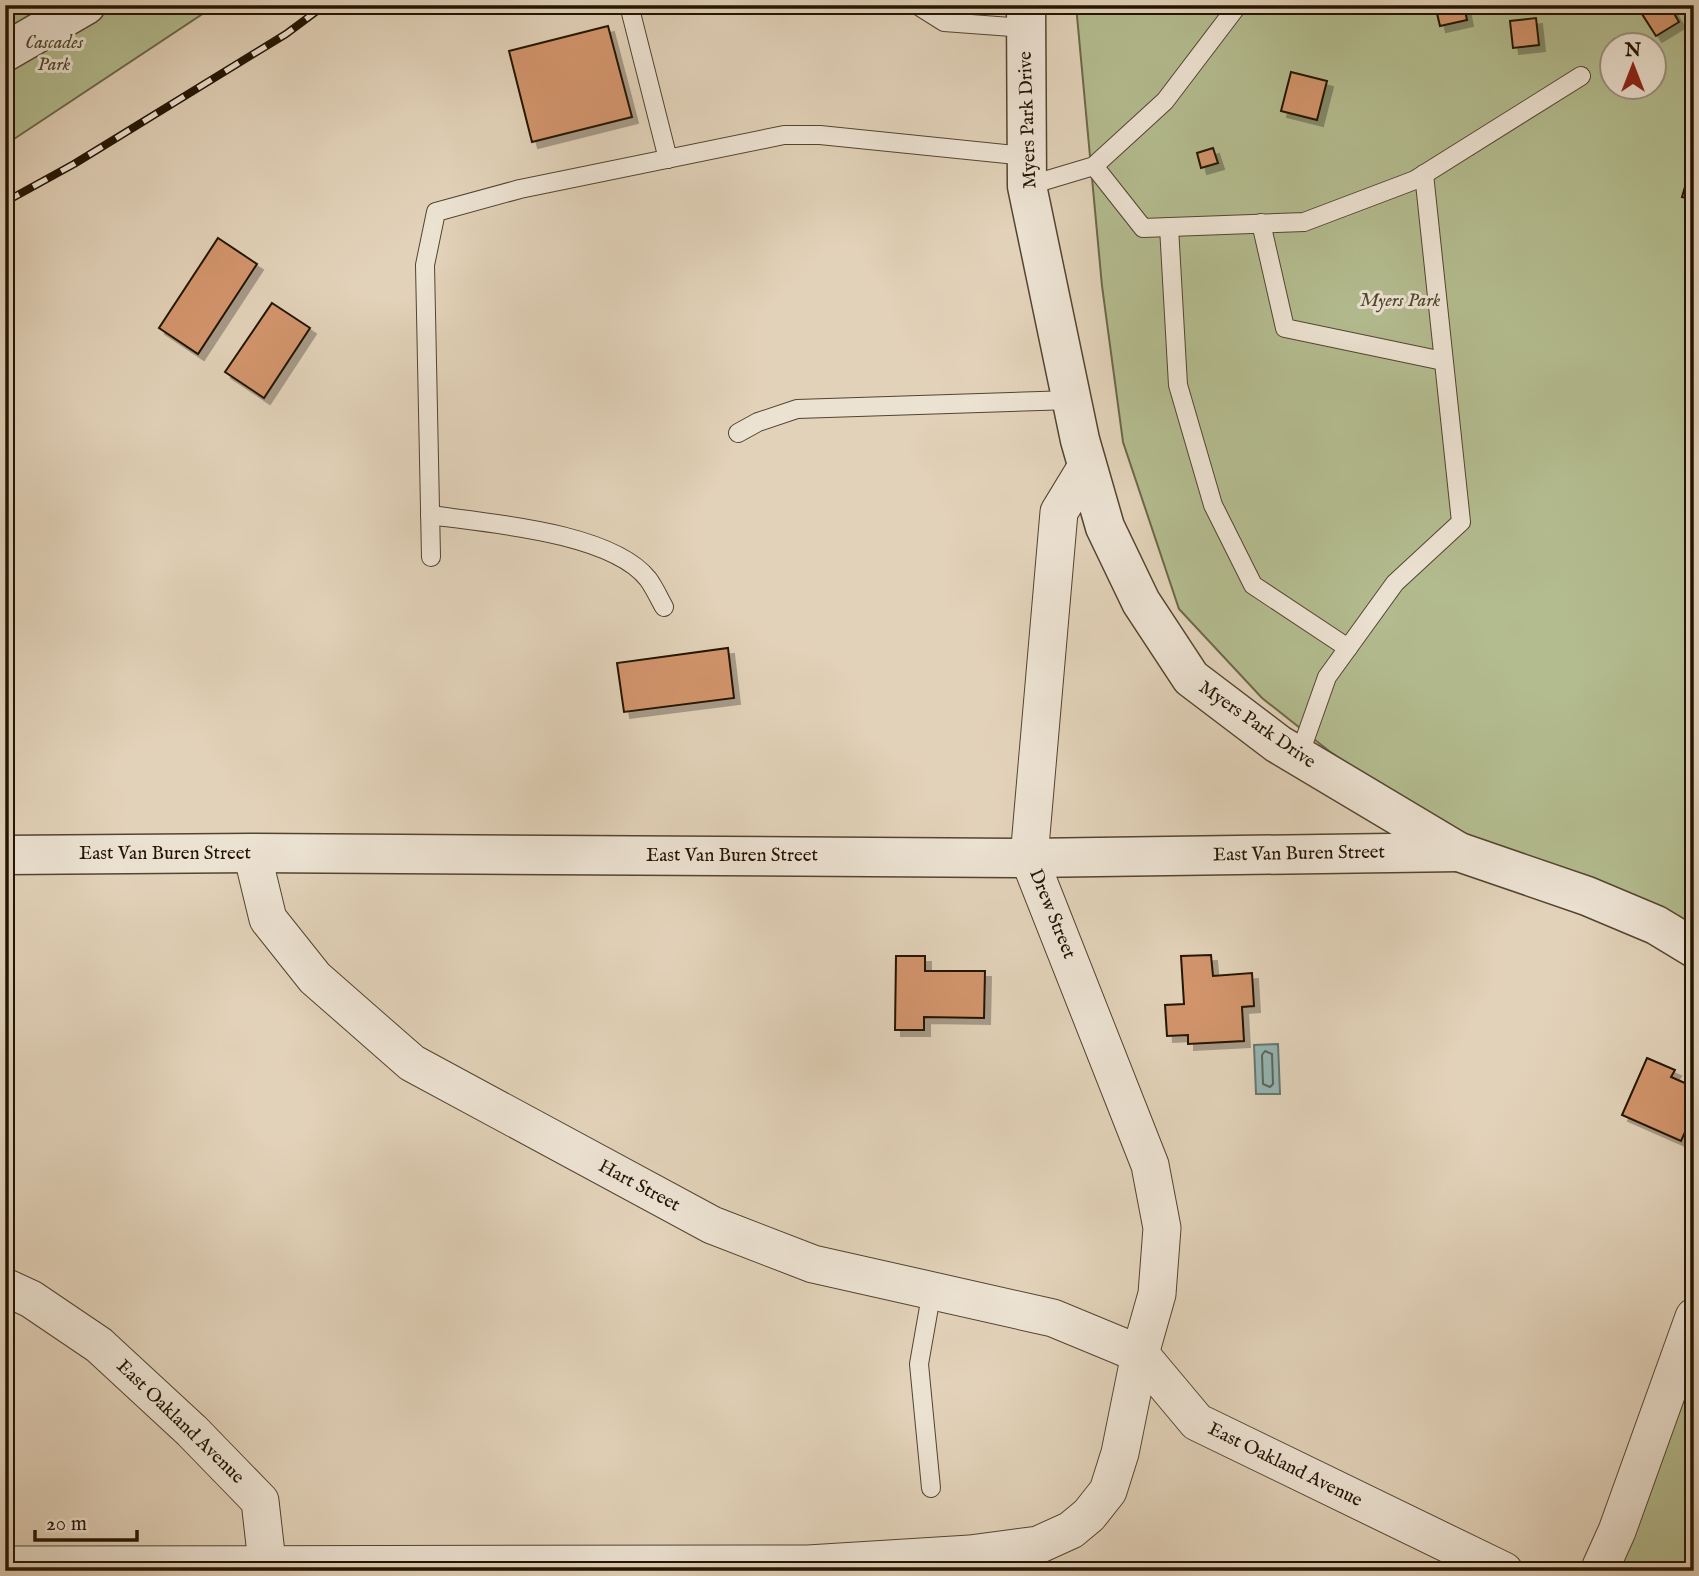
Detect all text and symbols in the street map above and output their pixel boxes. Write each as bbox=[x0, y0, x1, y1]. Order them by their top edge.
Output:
park label: Cascades Park bbox=[25, 31, 84, 77]
north arrow bbox=[1598, 32, 1668, 102]
text: N bbox=[1624, 39, 1642, 63]
street label: Myers Park Drive bbox=[1014, 51, 1042, 189]
park label: Myers Park bbox=[1360, 289, 1441, 313]
street label: Myers Park Drive bbox=[1194, 676, 1320, 774]
street label: East Van Buren Street bbox=[1213, 840, 1386, 867]
street label: East Van Buren Street bbox=[79, 842, 251, 866]
street label: East Van Buren Street bbox=[646, 844, 818, 868]
street label: Drew Street bbox=[1023, 866, 1081, 963]
street label: Hart Street bbox=[594, 1154, 685, 1218]
street label: East Oakland Avenue bbox=[111, 1355, 249, 1489]
street label: East Oakland Avenue bbox=[1204, 1417, 1366, 1513]
scale bar bbox=[35, 1499, 136, 1543]
text: 20 m bbox=[46, 1511, 87, 1538]

